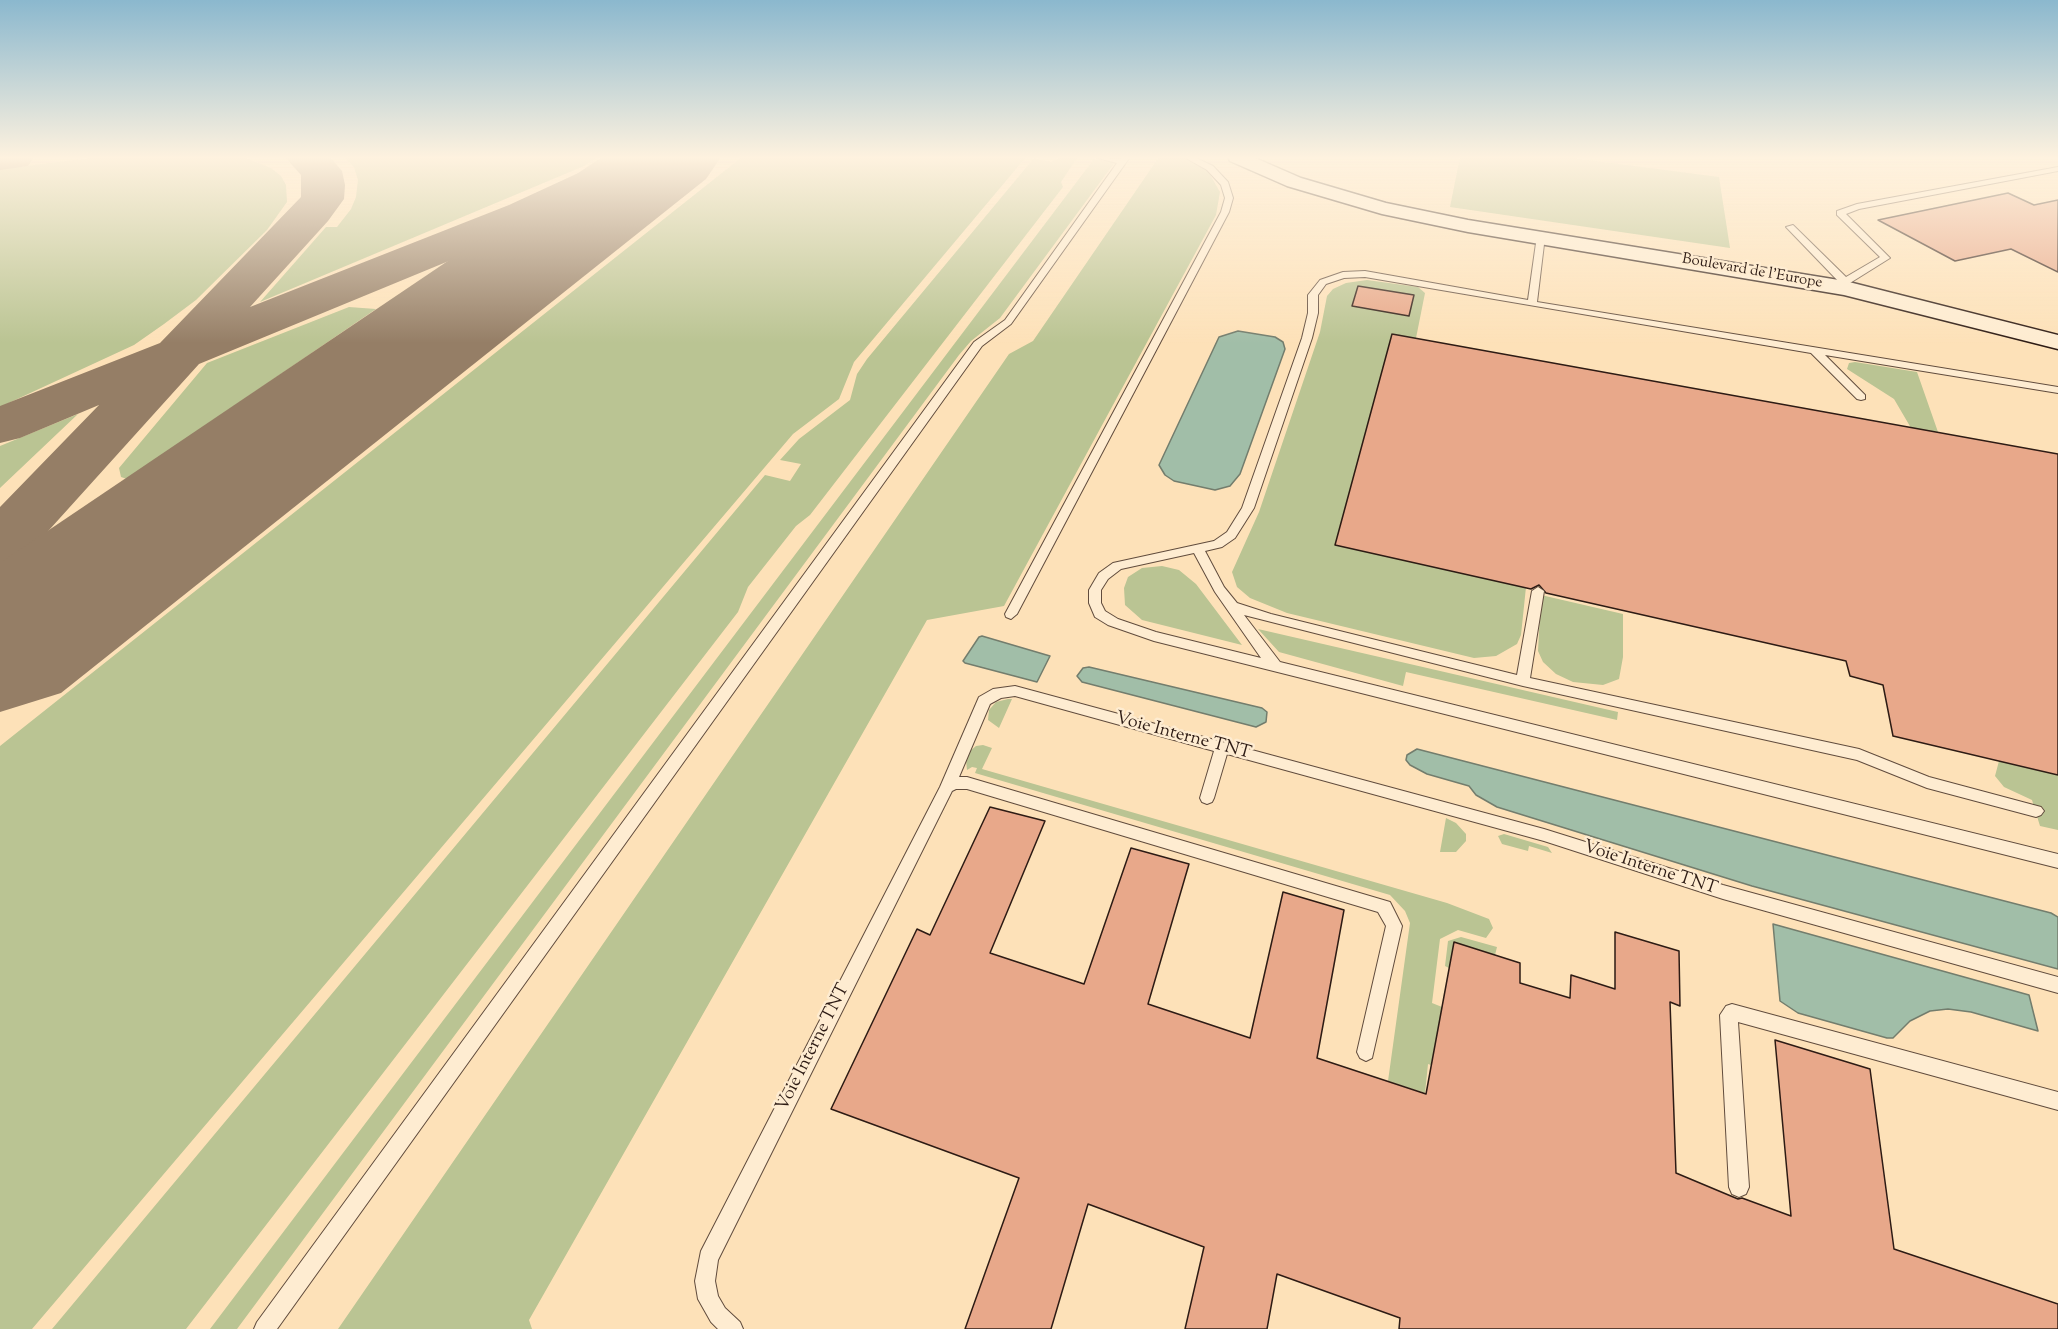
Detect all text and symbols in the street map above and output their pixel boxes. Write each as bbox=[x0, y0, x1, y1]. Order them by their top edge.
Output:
street label: Boulevard de l'Europe bbox=[1680, 251, 1824, 293]
street label: Voie Interne TNT bbox=[1113, 708, 1253, 766]
street label: Voie Interne TNT bbox=[1580, 837, 1720, 901]
street label: Voie Interne TNT bbox=[773, 981, 855, 1115]

